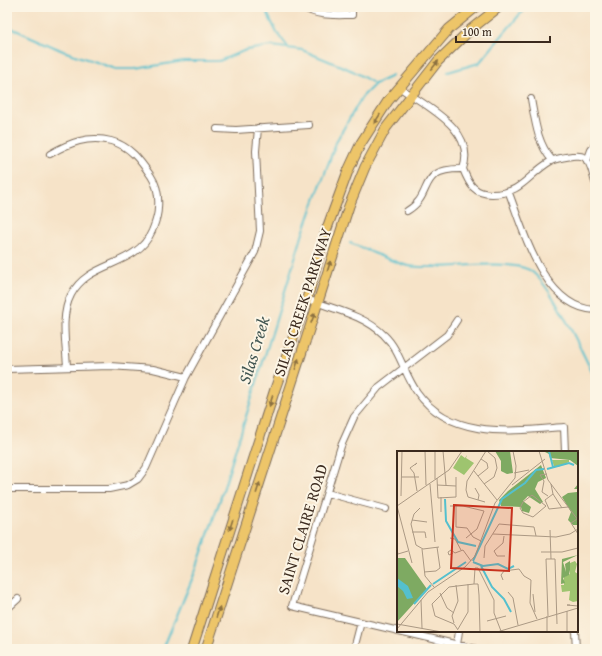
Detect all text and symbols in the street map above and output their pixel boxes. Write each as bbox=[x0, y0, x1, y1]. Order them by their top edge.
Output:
scale bar bbox=[456, 18, 550, 44]
text: 100 m bbox=[462, 23, 492, 40]
one-way arrow bbox=[431, 59, 440, 70]
one-way arrow bbox=[373, 113, 381, 124]
street label: SILAS CREEK PARKWAY bbox=[267, 224, 337, 379]
one-way arrow bbox=[327, 259, 333, 271]
one-way arrow bbox=[310, 311, 316, 323]
water label: Silas Creek bbox=[231, 313, 276, 387]
one-way arrow bbox=[294, 358, 300, 370]
one-way arrow bbox=[268, 396, 274, 408]
inset map bbox=[397, 451, 578, 632]
street label: SAINT CLAIRE ROAD bbox=[271, 461, 333, 597]
one-way arrow bbox=[255, 482, 261, 494]
one-way arrow bbox=[228, 519, 234, 531]
one-way arrow bbox=[215, 606, 221, 618]

